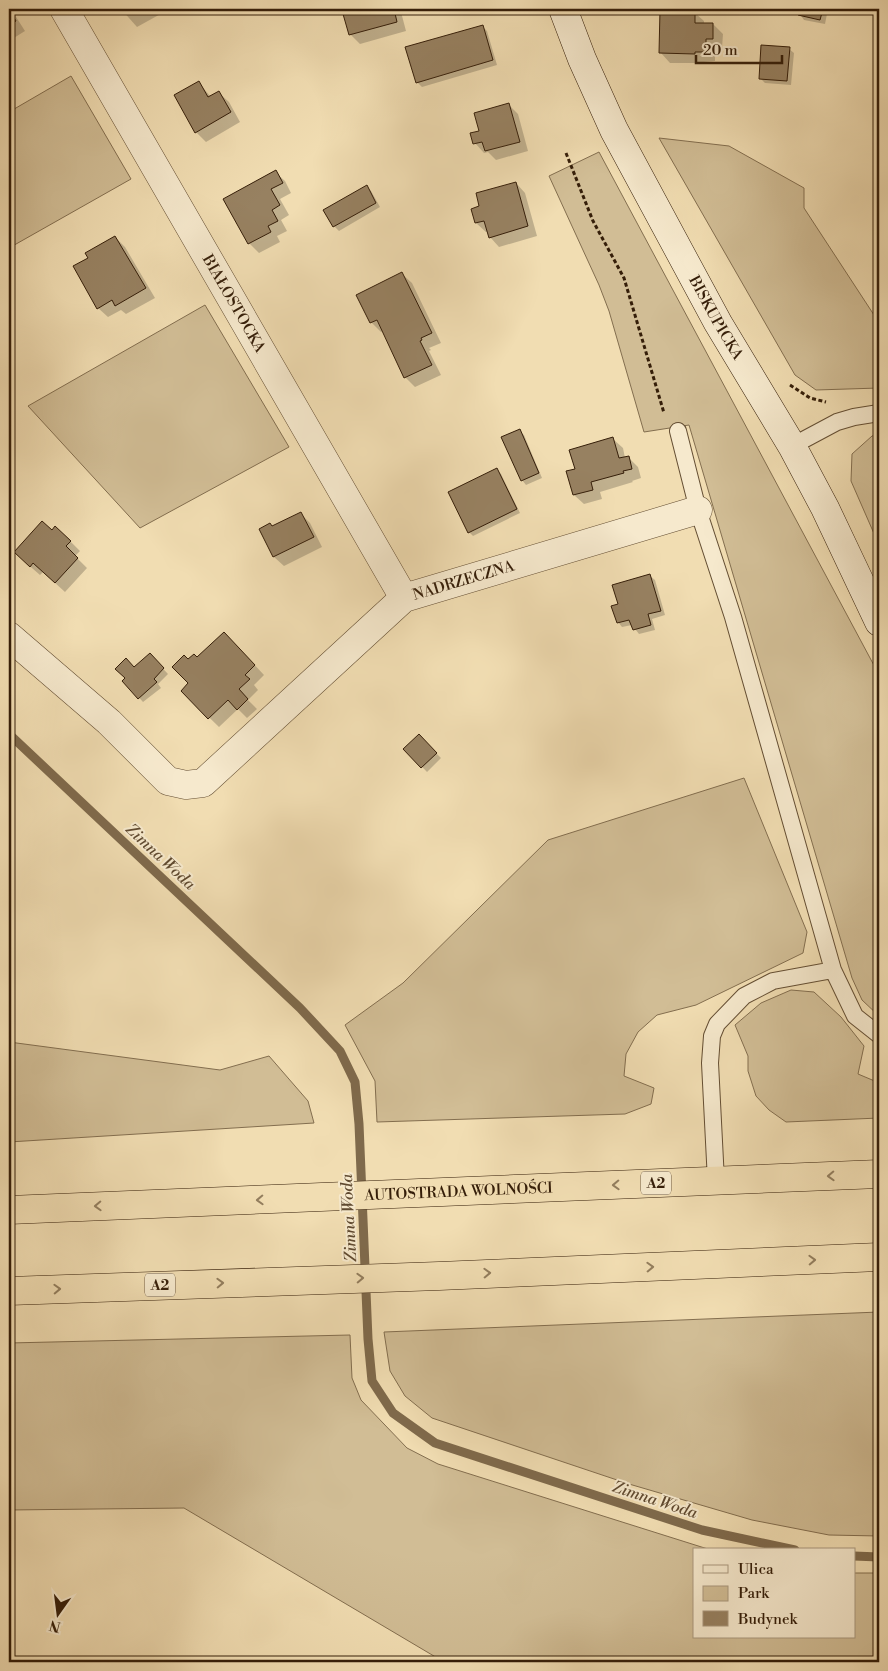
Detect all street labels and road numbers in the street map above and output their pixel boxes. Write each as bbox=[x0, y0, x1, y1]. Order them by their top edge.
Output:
street label: BIAŁOSTOCKA bbox=[197, 250, 270, 357]
street label: BISKUPICKA bbox=[684, 272, 747, 364]
street label: NADRZECZNA bbox=[410, 556, 517, 605]
road number: A2 bbox=[641, 1172, 671, 1194]
street label: AUTOSTRADA WOLNOŚCI bbox=[363, 1178, 554, 1205]
road number: A2 bbox=[145, 1274, 175, 1296]

